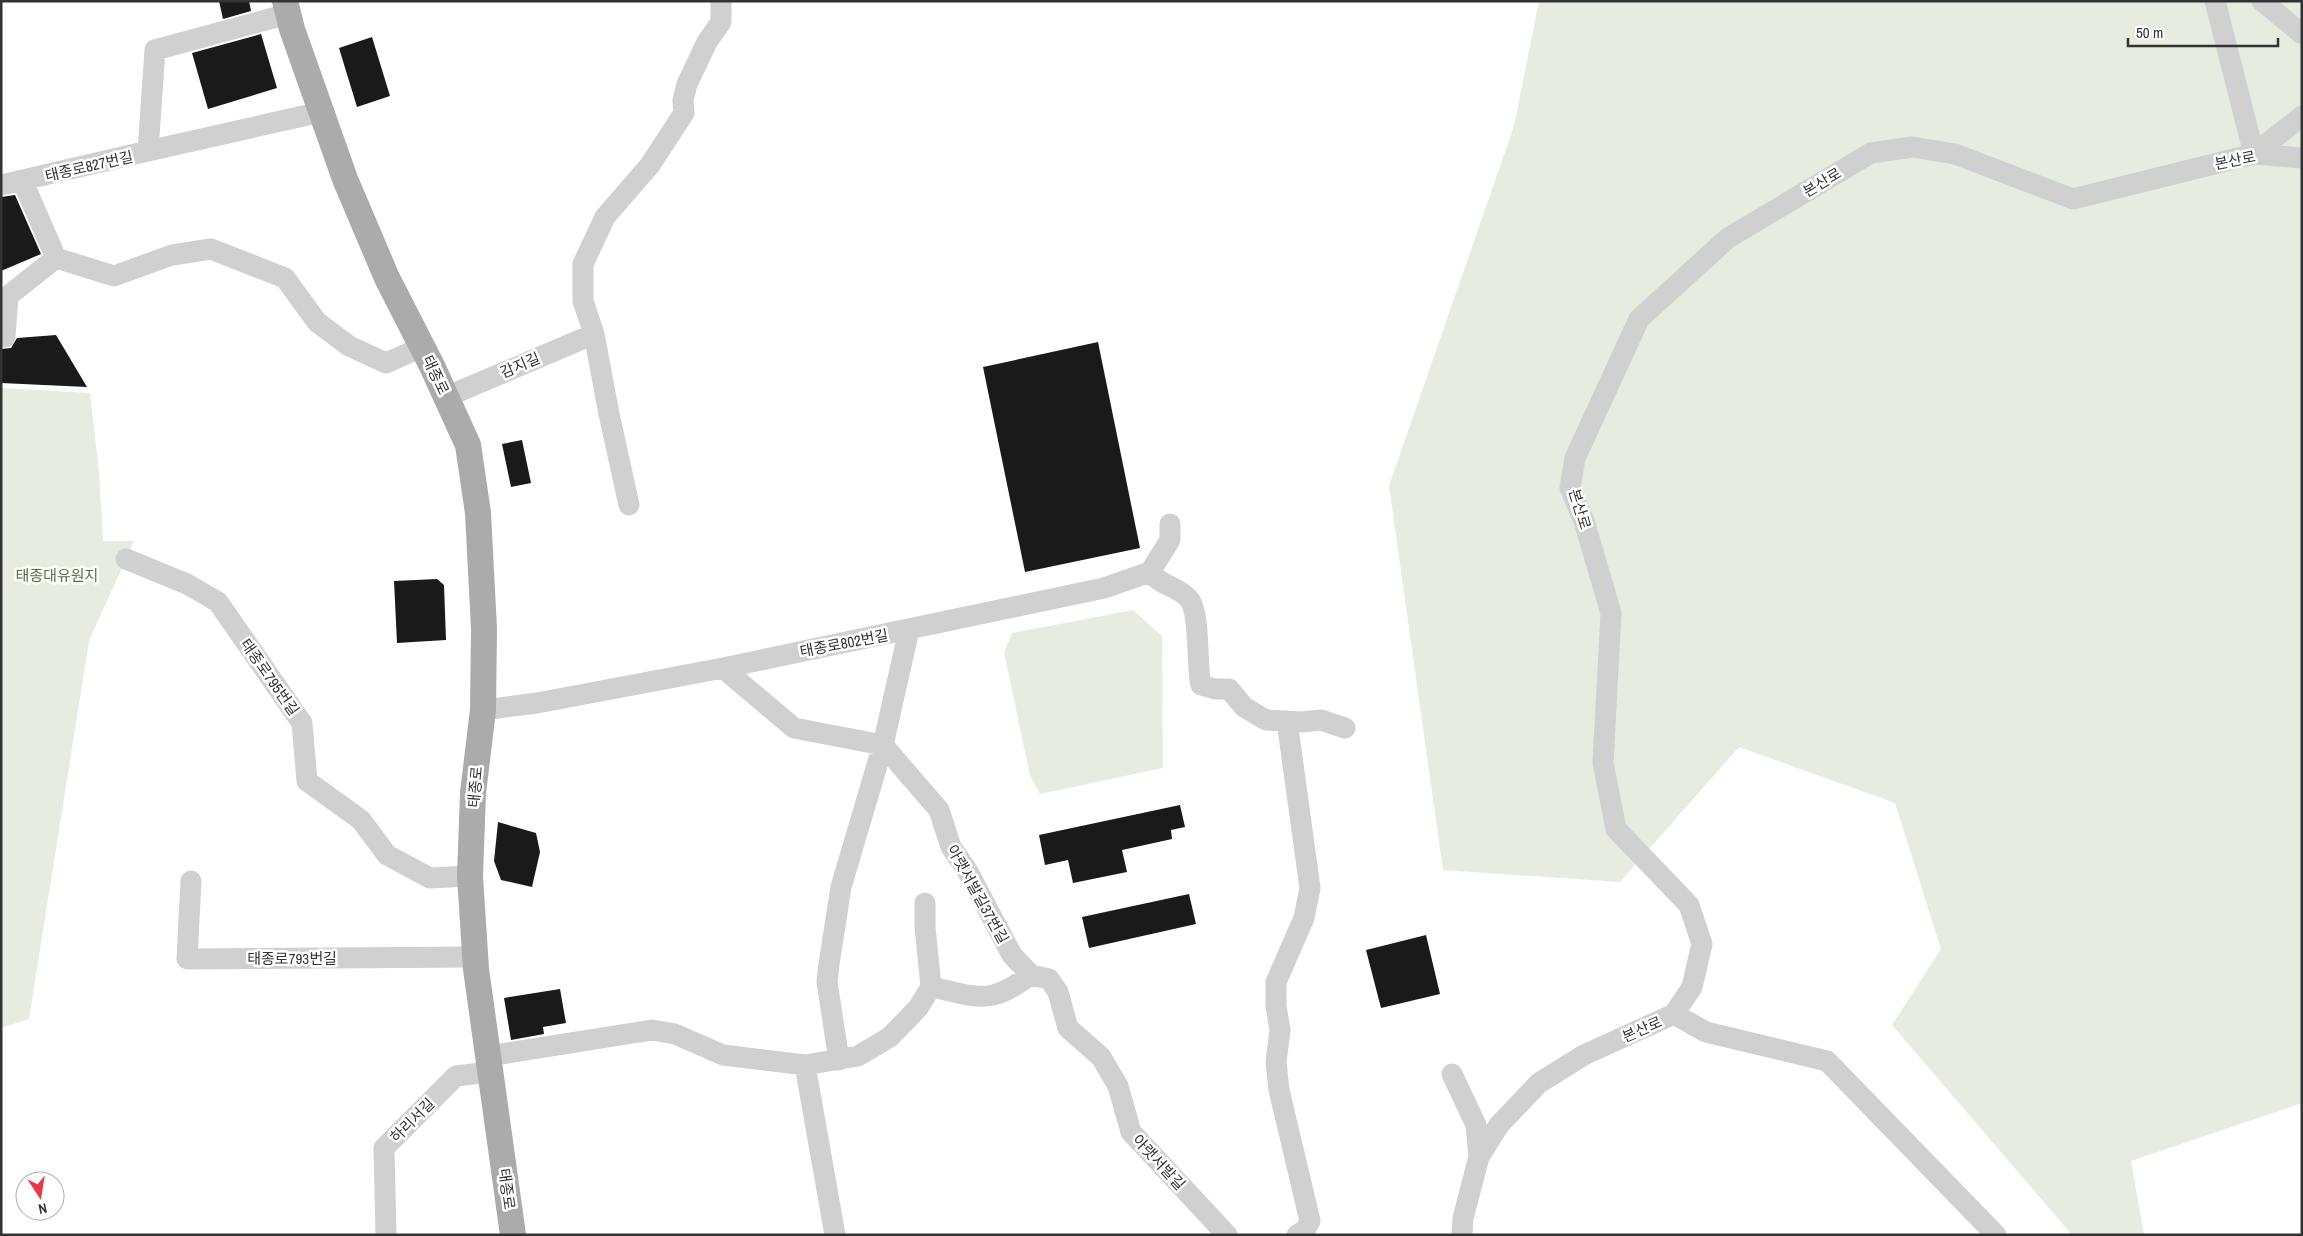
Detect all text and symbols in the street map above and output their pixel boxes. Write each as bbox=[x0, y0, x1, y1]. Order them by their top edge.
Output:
scale bar bbox=[2128, 15, 2278, 47]
text: 50 m bbox=[2136, 22, 2163, 43]
street label: 태종로827번길 bbox=[43, 146, 135, 186]
street label: 본산로 bbox=[2213, 146, 2257, 174]
street label: 본산로 bbox=[1799, 162, 1845, 202]
street label: 감지길 bbox=[497, 347, 543, 383]
street label: 태종로 bbox=[418, 352, 454, 398]
street label: 본산로 bbox=[1564, 486, 1596, 532]
park label: 태종대유원지 bbox=[16, 565, 98, 586]
street label: 태종로802번길 bbox=[798, 624, 890, 662]
street label: 태종로795번길 bbox=[236, 634, 304, 720]
street label: 태종로 bbox=[463, 765, 487, 809]
street label: 아랫서발길37번길 bbox=[942, 841, 1014, 947]
street label: 태종로793번길 bbox=[247, 948, 337, 969]
street label: 본산로 bbox=[1619, 1011, 1665, 1047]
street label: 하리서길 bbox=[385, 1093, 439, 1147]
street label: 아랫서발길 bbox=[1128, 1130, 1190, 1194]
street label: 태종로 bbox=[494, 1167, 520, 1211]
north arrow bbox=[15, 1171, 65, 1221]
text: N bbox=[37, 1199, 49, 1218]

